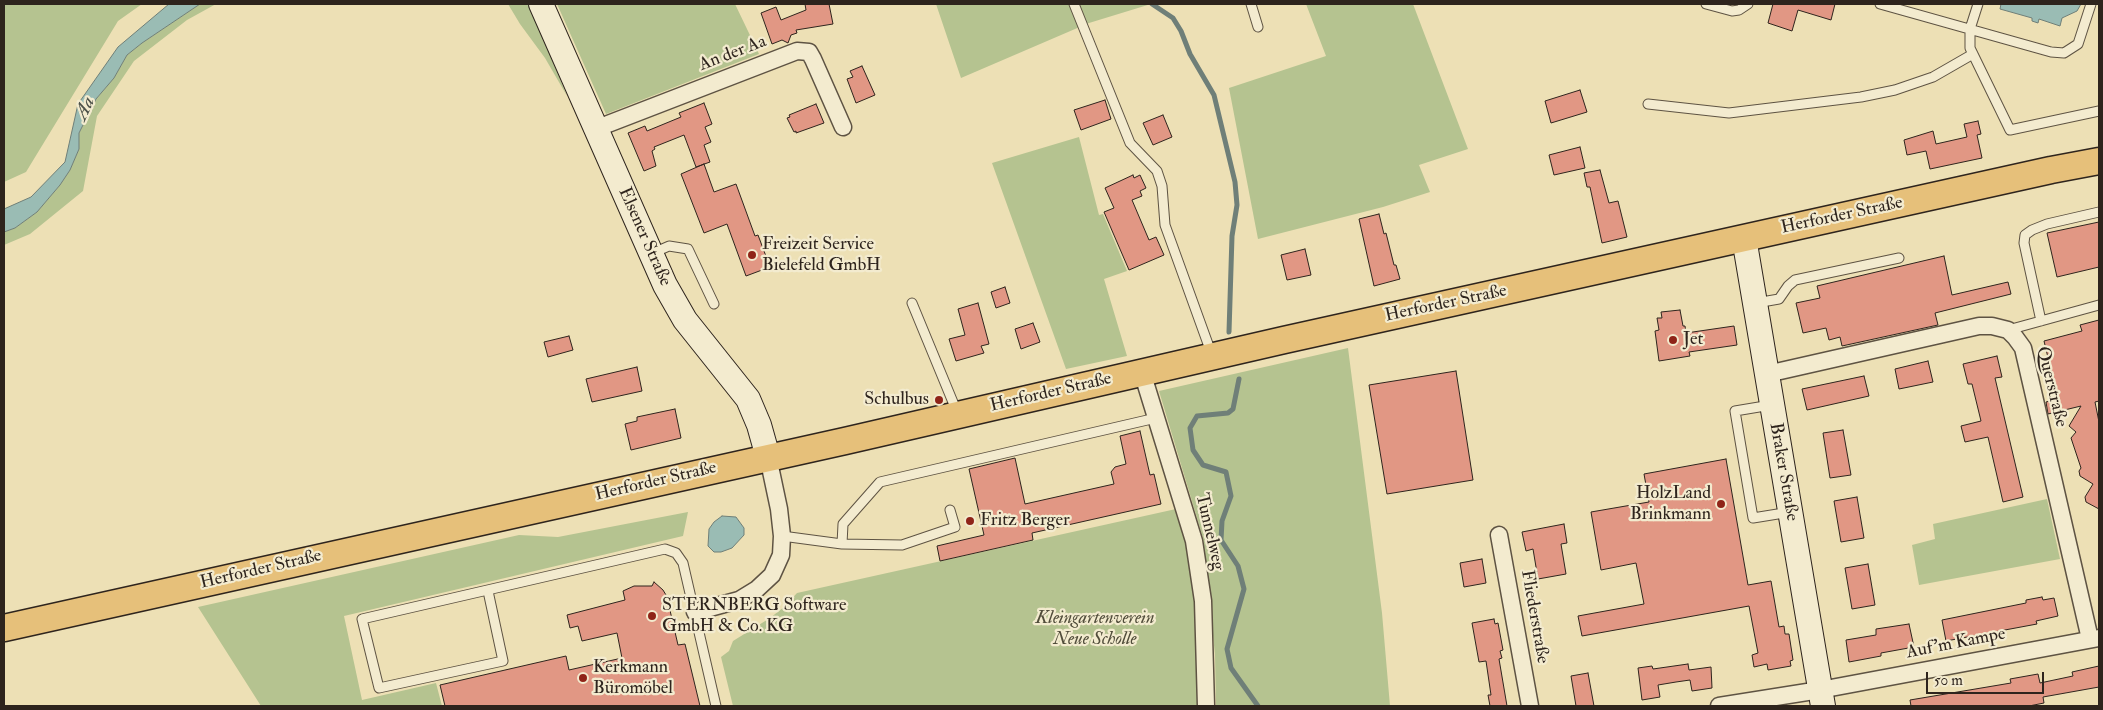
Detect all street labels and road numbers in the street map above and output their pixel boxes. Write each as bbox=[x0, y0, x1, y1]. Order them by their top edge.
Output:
street label: An der Aa bbox=[696, 31, 770, 77]
street label: Elsener Straße bbox=[613, 184, 675, 290]
street label: Herforder Straße bbox=[1779, 193, 1905, 239]
street label: Herforder Straße bbox=[1383, 281, 1509, 327]
street label: Querstraße bbox=[2031, 345, 2071, 429]
street label: Herforder Straße bbox=[988, 369, 1114, 417]
street label: Braker Straße bbox=[1764, 421, 1802, 523]
street label: Herforder Straße bbox=[593, 458, 719, 506]
street label: Tunnelweg bbox=[1190, 491, 1228, 573]
street label: Herforder Straße bbox=[198, 546, 324, 594]
street label: Fliederstraße bbox=[1515, 569, 1553, 665]
street label: Auf'm Kampe bbox=[1905, 624, 2007, 664]

